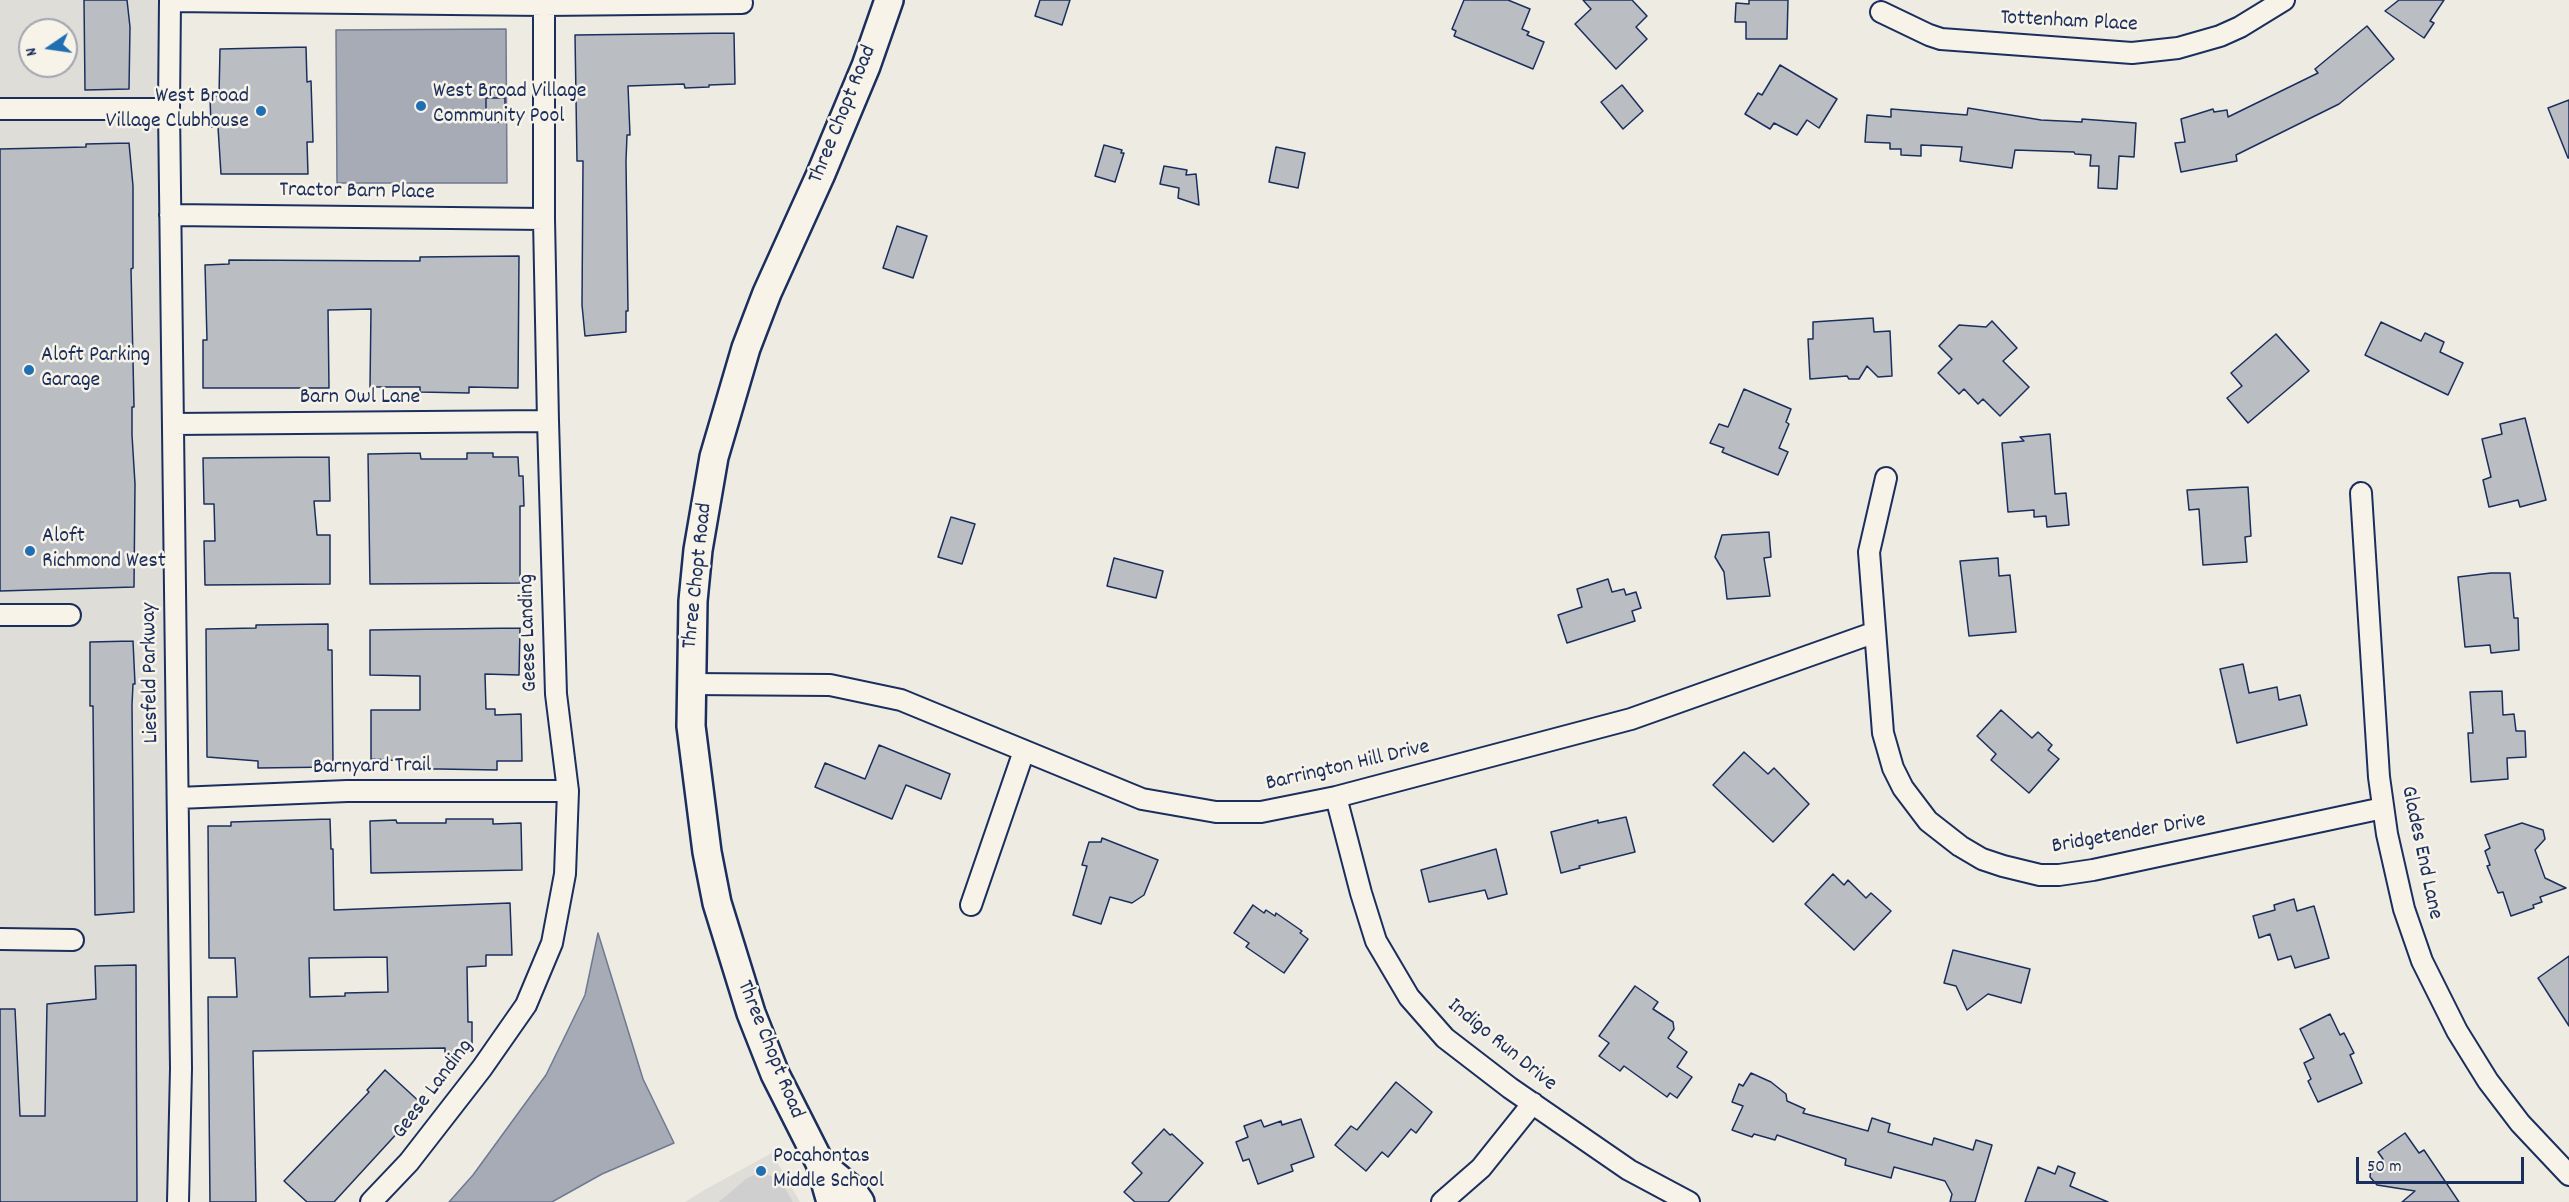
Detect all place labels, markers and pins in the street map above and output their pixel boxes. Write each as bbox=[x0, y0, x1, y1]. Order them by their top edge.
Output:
place label: West Broad Village Community Pool bbox=[433, 80, 586, 132]
place label: West Broad Village Clubhouse bbox=[106, 85, 249, 136]
marker: West Broad Village Community Pool bbox=[414, 99, 428, 113]
marker: West Broad Village Clubhouse bbox=[254, 104, 268, 118]
place label: Aloft Parking Garage bbox=[41, 344, 150, 396]
marker: Aloft Parking Garage bbox=[22, 363, 36, 377]
place label: Aloft Richmond West bbox=[42, 525, 166, 576]
marker: Aloft Richmond West bbox=[23, 544, 37, 558]
place label: Pocahontas Middle School bbox=[773, 1145, 884, 1196]
marker: Pocahontas Middle School bbox=[754, 1164, 768, 1178]

